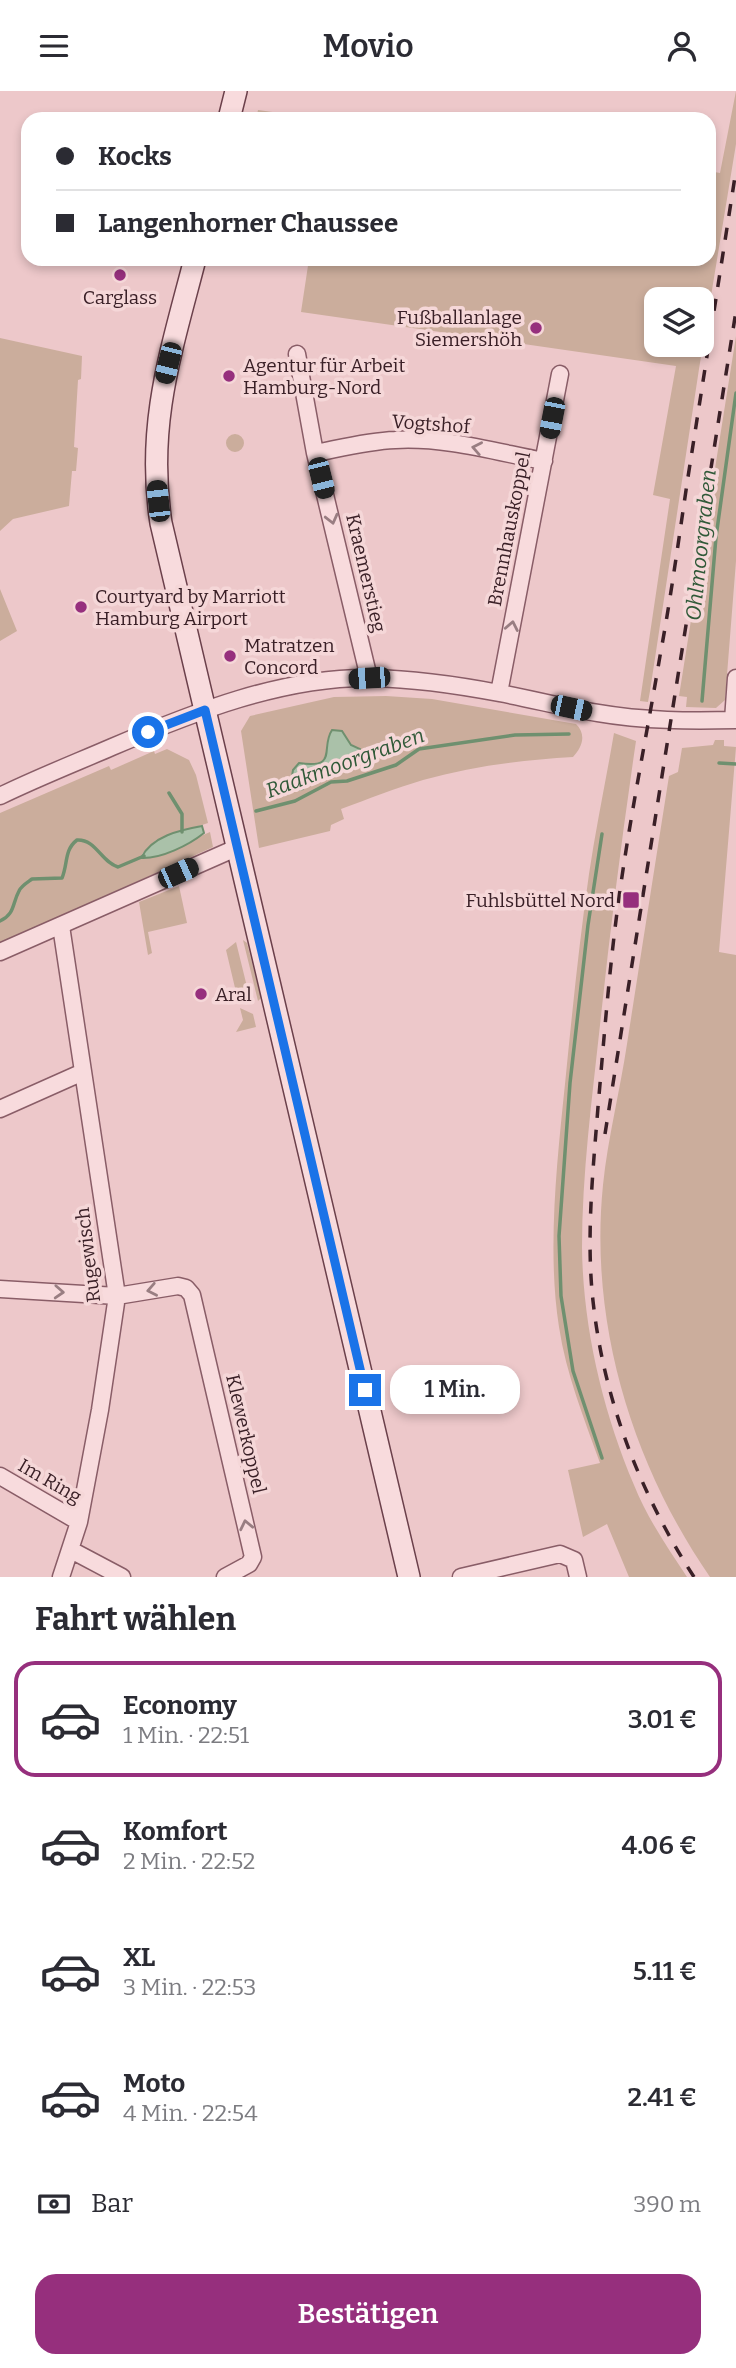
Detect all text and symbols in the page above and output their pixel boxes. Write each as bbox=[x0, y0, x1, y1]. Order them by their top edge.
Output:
icon: menu bbox=[35, 27, 73, 65]
text: Movio bbox=[322, 27, 414, 65]
icon: person bbox=[663, 27, 701, 65]
text: Kocks bbox=[98, 141, 172, 172]
text: Langenhorner Chaussee bbox=[98, 208, 398, 239]
marker: Carglass bbox=[112, 267, 128, 283]
place label: Carglass bbox=[83, 286, 157, 309]
map controls bbox=[644, 287, 714, 357]
button: layers bbox=[644, 287, 714, 357]
place label: Fußballanlage Siemershöh bbox=[397, 306, 522, 351]
marker: Fußballanlage Siemershöh bbox=[528, 320, 544, 336]
car bbox=[153, 340, 184, 386]
place label: Agentur für Arbeit Hamburg-Nord bbox=[243, 354, 405, 399]
marker: Agentur für Arbeit Hamburg-Nord bbox=[221, 368, 237, 384]
car bbox=[538, 395, 567, 441]
street label: Vogtshof bbox=[391, 410, 472, 438]
one-way arrow bbox=[471, 442, 483, 457]
street label: Brennhauskoppel bbox=[483, 450, 535, 608]
car bbox=[306, 455, 337, 501]
water label: Ohlmoorgraben bbox=[680, 468, 722, 622]
car bbox=[146, 479, 171, 523]
street label: Kraemerstieg bbox=[341, 511, 391, 635]
one-way arrow bbox=[324, 513, 338, 525]
place label: Courtyard by Marriott Hamburg Airport bbox=[95, 585, 286, 630]
marker: Courtyard by Marriott Hamburg Airport bbox=[73, 599, 89, 615]
one-way arrow bbox=[503, 620, 518, 632]
place label: Matratzen Concord bbox=[244, 634, 335, 679]
marker: Matratzen Concord bbox=[222, 648, 238, 664]
car bbox=[348, 666, 391, 690]
car bbox=[549, 693, 594, 723]
route start bbox=[132, 716, 164, 748]
water label: Raakmoorgraben bbox=[262, 722, 428, 804]
car bbox=[155, 855, 202, 891]
place label: Fuhlsbüttel Nord bbox=[466, 889, 615, 912]
marker: Fuhlsbüttel Nord bbox=[621, 890, 641, 910]
place label: Aral bbox=[215, 983, 252, 1006]
marker: Aral bbox=[193, 986, 209, 1002]
street label: Rugewisch bbox=[71, 1206, 105, 1304]
one-way arrow bbox=[146, 1282, 158, 1297]
one-way arrow bbox=[53, 1285, 64, 1300]
callout: 1 Min. bbox=[390, 1365, 519, 1415]
street label: Klewerkoppel bbox=[221, 1372, 271, 1496]
route end bbox=[349, 1374, 381, 1406]
text: 1 Min. bbox=[424, 1375, 486, 1403]
street label: Im Ring bbox=[14, 1454, 86, 1508]
one-way arrow bbox=[239, 1519, 254, 1531]
text: Fahrt wählen bbox=[35, 1600, 236, 1638]
icon: car bbox=[39, 1688, 102, 1751]
text: Economy bbox=[123, 1690, 237, 1721]
text: 3.01 € bbox=[628, 1704, 697, 1735]
text: 1 Min. · 22:51 bbox=[123, 1721, 249, 1749]
icon: car bbox=[39, 1814, 102, 1877]
text: Komfort bbox=[123, 1816, 228, 1847]
text: 4.06 € bbox=[622, 1830, 697, 1861]
text: 2 Min. · 22:52 bbox=[123, 1847, 255, 1875]
icon: car bbox=[39, 1940, 102, 2003]
text: XL bbox=[123, 1942, 155, 1973]
text: 5.11 € bbox=[633, 1956, 697, 1987]
text: 3 Min. · 22:53 bbox=[123, 1973, 256, 2001]
icon: car bbox=[39, 2066, 102, 2129]
text: Moto bbox=[123, 2068, 185, 2099]
text: 2.41 € bbox=[627, 2082, 697, 2113]
text: 4 Min. · 22:54 bbox=[123, 2099, 258, 2127]
icon: cash bbox=[35, 2185, 73, 2223]
text: Bar bbox=[91, 2188, 133, 2219]
text: 390 m bbox=[633, 2190, 701, 2218]
button: Bestätigen bbox=[35, 2274, 701, 2354]

